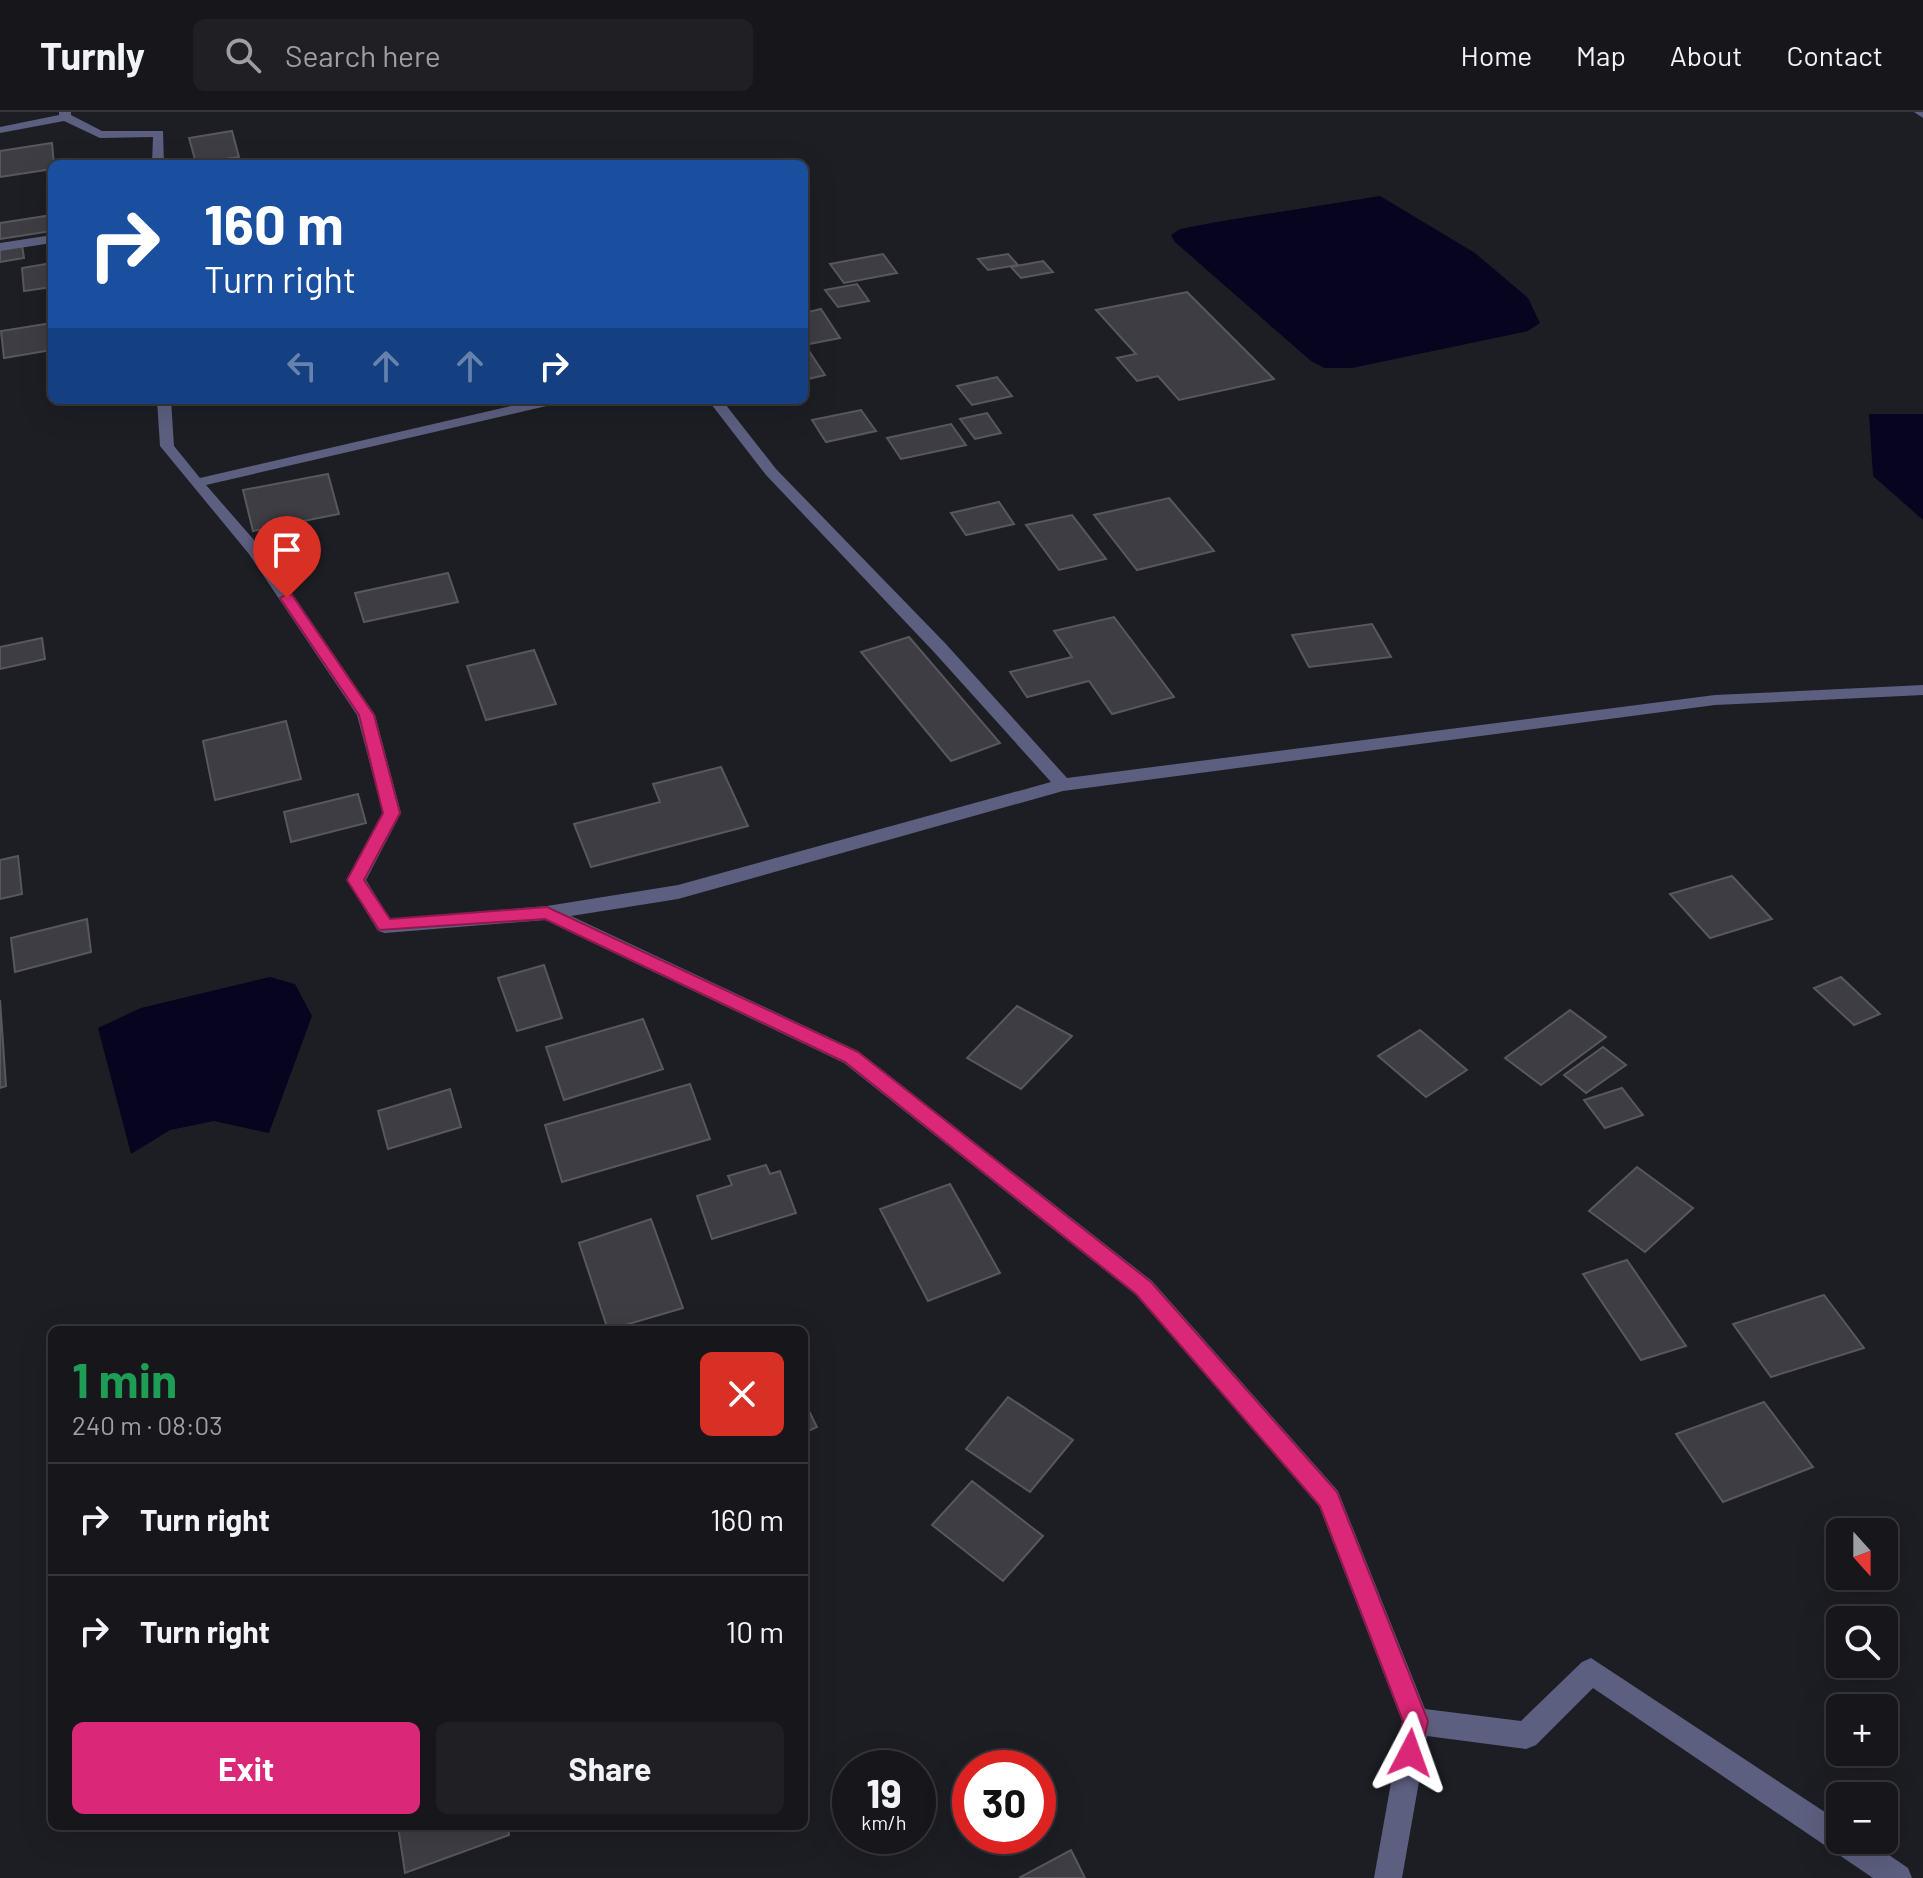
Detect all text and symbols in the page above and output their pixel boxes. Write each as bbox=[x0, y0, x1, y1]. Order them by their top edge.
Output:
search box bbox=[193, 19, 753, 91]
text: Turnly bbox=[40, 32, 145, 78]
icon: search bbox=[221, 33, 265, 77]
text: Search here bbox=[285, 37, 441, 73]
text: Home bbox=[1461, 38, 1532, 72]
text: Map bbox=[1576, 38, 1626, 72]
text: About bbox=[1670, 38, 1742, 72]
text: Contact bbox=[1786, 38, 1883, 72]
text: 160 m bbox=[204, 189, 344, 256]
icon: right bbox=[72, 192, 176, 296]
text: Turn right bbox=[204, 257, 356, 300]
icon: left bbox=[280, 344, 324, 388]
icon: ahead bbox=[364, 344, 408, 388]
icon: ahead bbox=[448, 344, 492, 388]
icon: right bbox=[532, 344, 576, 388]
pin bbox=[253, 516, 321, 598]
icon: arrive bbox=[265, 528, 309, 572]
text: 1 min bbox=[72, 1350, 177, 1408]
button: close bbox=[700, 1352, 784, 1436]
text: 240 m · 08:03 bbox=[72, 1409, 223, 1440]
icon: right bbox=[72, 1497, 116, 1541]
text: Turn right bbox=[140, 1501, 270, 1537]
text: 160 m bbox=[710, 1501, 784, 1537]
north arrow bbox=[1826, 1518, 1898, 1590]
map controls bbox=[1826, 1518, 1898, 1854]
button: search bbox=[1826, 1606, 1898, 1678]
icon: right bbox=[72, 1609, 116, 1653]
text: Turn right bbox=[140, 1613, 270, 1649]
text: 10 m bbox=[726, 1613, 784, 1649]
button: + bbox=[1826, 1694, 1898, 1766]
position arrow bbox=[1368, 1711, 1452, 1795]
button: Exit bbox=[72, 1722, 420, 1814]
button: Share bbox=[436, 1722, 784, 1814]
speed limit sign: 30 bbox=[952, 1750, 1056, 1854]
text: 19 bbox=[866, 1768, 902, 1816]
button: − bbox=[1826, 1782, 1898, 1854]
text: km/h bbox=[861, 1810, 907, 1834]

